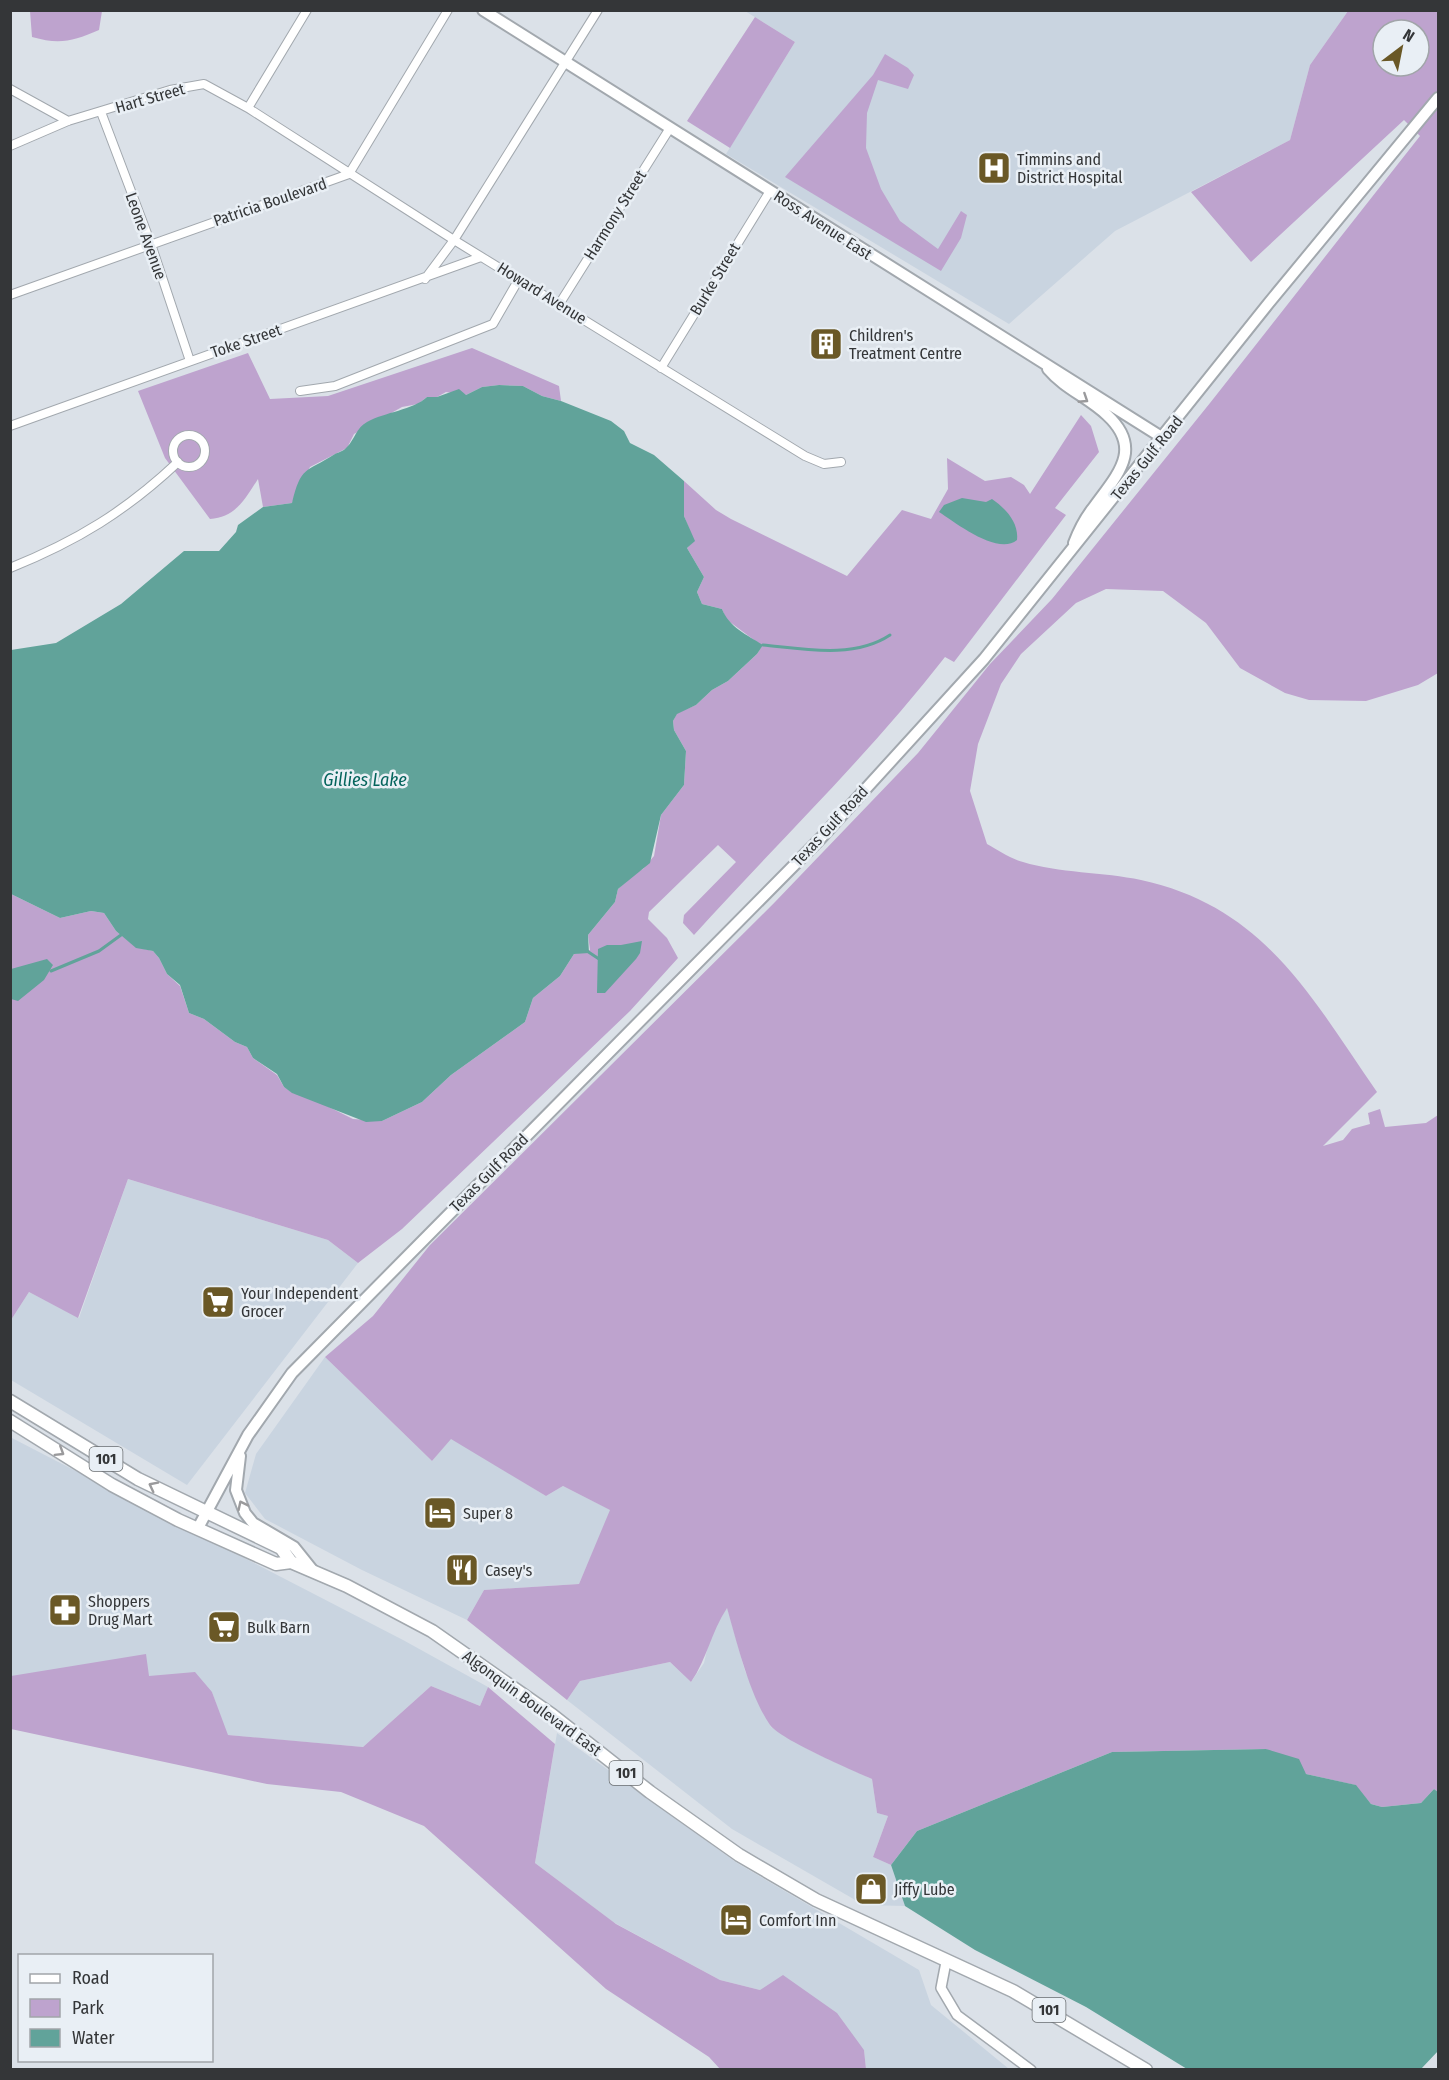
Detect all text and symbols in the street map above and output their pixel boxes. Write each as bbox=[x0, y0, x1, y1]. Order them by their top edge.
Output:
north arrow bbox=[1371, 18, 1431, 78]
text: N bbox=[1400, 25, 1418, 46]
street label: Hart Street bbox=[113, 79, 188, 117]
hospital icon: Timmins and District Hospital bbox=[976, 150, 1012, 186]
place label: Timmins and District Hospital bbox=[1017, 150, 1122, 187]
street label: Harmony Street bbox=[580, 166, 651, 263]
street label: Patricia Boulevard bbox=[211, 174, 329, 230]
street label: Ross Avenue East bbox=[770, 186, 876, 264]
street label: Leone Avenue bbox=[121, 190, 171, 282]
street label: Burke Street bbox=[686, 239, 744, 319]
street label: Howard Avenue bbox=[494, 258, 590, 328]
street label: Toke Street bbox=[208, 320, 284, 362]
building icon: Children's Treatment Centre bbox=[808, 326, 844, 362]
place label: Children's Treatment Centre bbox=[849, 326, 962, 363]
one-way arrow bbox=[1078, 392, 1089, 403]
street label: Texas Gulf Road bbox=[1107, 412, 1187, 504]
water label: Gillies Lake bbox=[323, 769, 407, 791]
street label: Texas Gulf Road bbox=[788, 782, 872, 870]
street label: Texas Gulf Road bbox=[446, 1130, 532, 1216]
supermarket icon: Your Independent Grocer bbox=[200, 1284, 236, 1320]
place label: Your Independent Grocer bbox=[241, 1284, 359, 1321]
one-way arrow bbox=[53, 1445, 64, 1456]
road number: 101 bbox=[90, 1447, 122, 1471]
one-way arrow bbox=[148, 1482, 159, 1494]
hotel icon: Super 8 bbox=[422, 1495, 458, 1531]
one-way arrow bbox=[237, 1501, 249, 1512]
place label: Super 8 bbox=[463, 1504, 513, 1523]
restaurant icon: Casey's bbox=[444, 1552, 480, 1588]
place label: Casey's bbox=[485, 1561, 533, 1580]
pharmacy icon: Shoppers Drug Mart bbox=[47, 1592, 83, 1628]
place label: Shoppers Drug Mart bbox=[88, 1592, 153, 1629]
supermarket icon: Bulk Barn bbox=[206, 1609, 242, 1645]
place label: Bulk Barn bbox=[247, 1618, 310, 1637]
street label: Algonquin Boulevard East bbox=[459, 1646, 606, 1760]
road number: 101 bbox=[610, 1761, 642, 1785]
shop icon: Jiffy Lube bbox=[853, 1871, 889, 1907]
place label: Jiffy Lube bbox=[894, 1880, 955, 1899]
hotel icon: Comfort Inn bbox=[718, 1902, 754, 1938]
place label: Comfort Inn bbox=[759, 1911, 836, 1930]
legend bbox=[18, 1954, 213, 2062]
text: Road bbox=[72, 1967, 109, 1989]
text: Park bbox=[72, 1997, 105, 2019]
road number: 101 bbox=[1032, 1998, 1066, 2022]
text: Water bbox=[72, 2027, 115, 2049]

